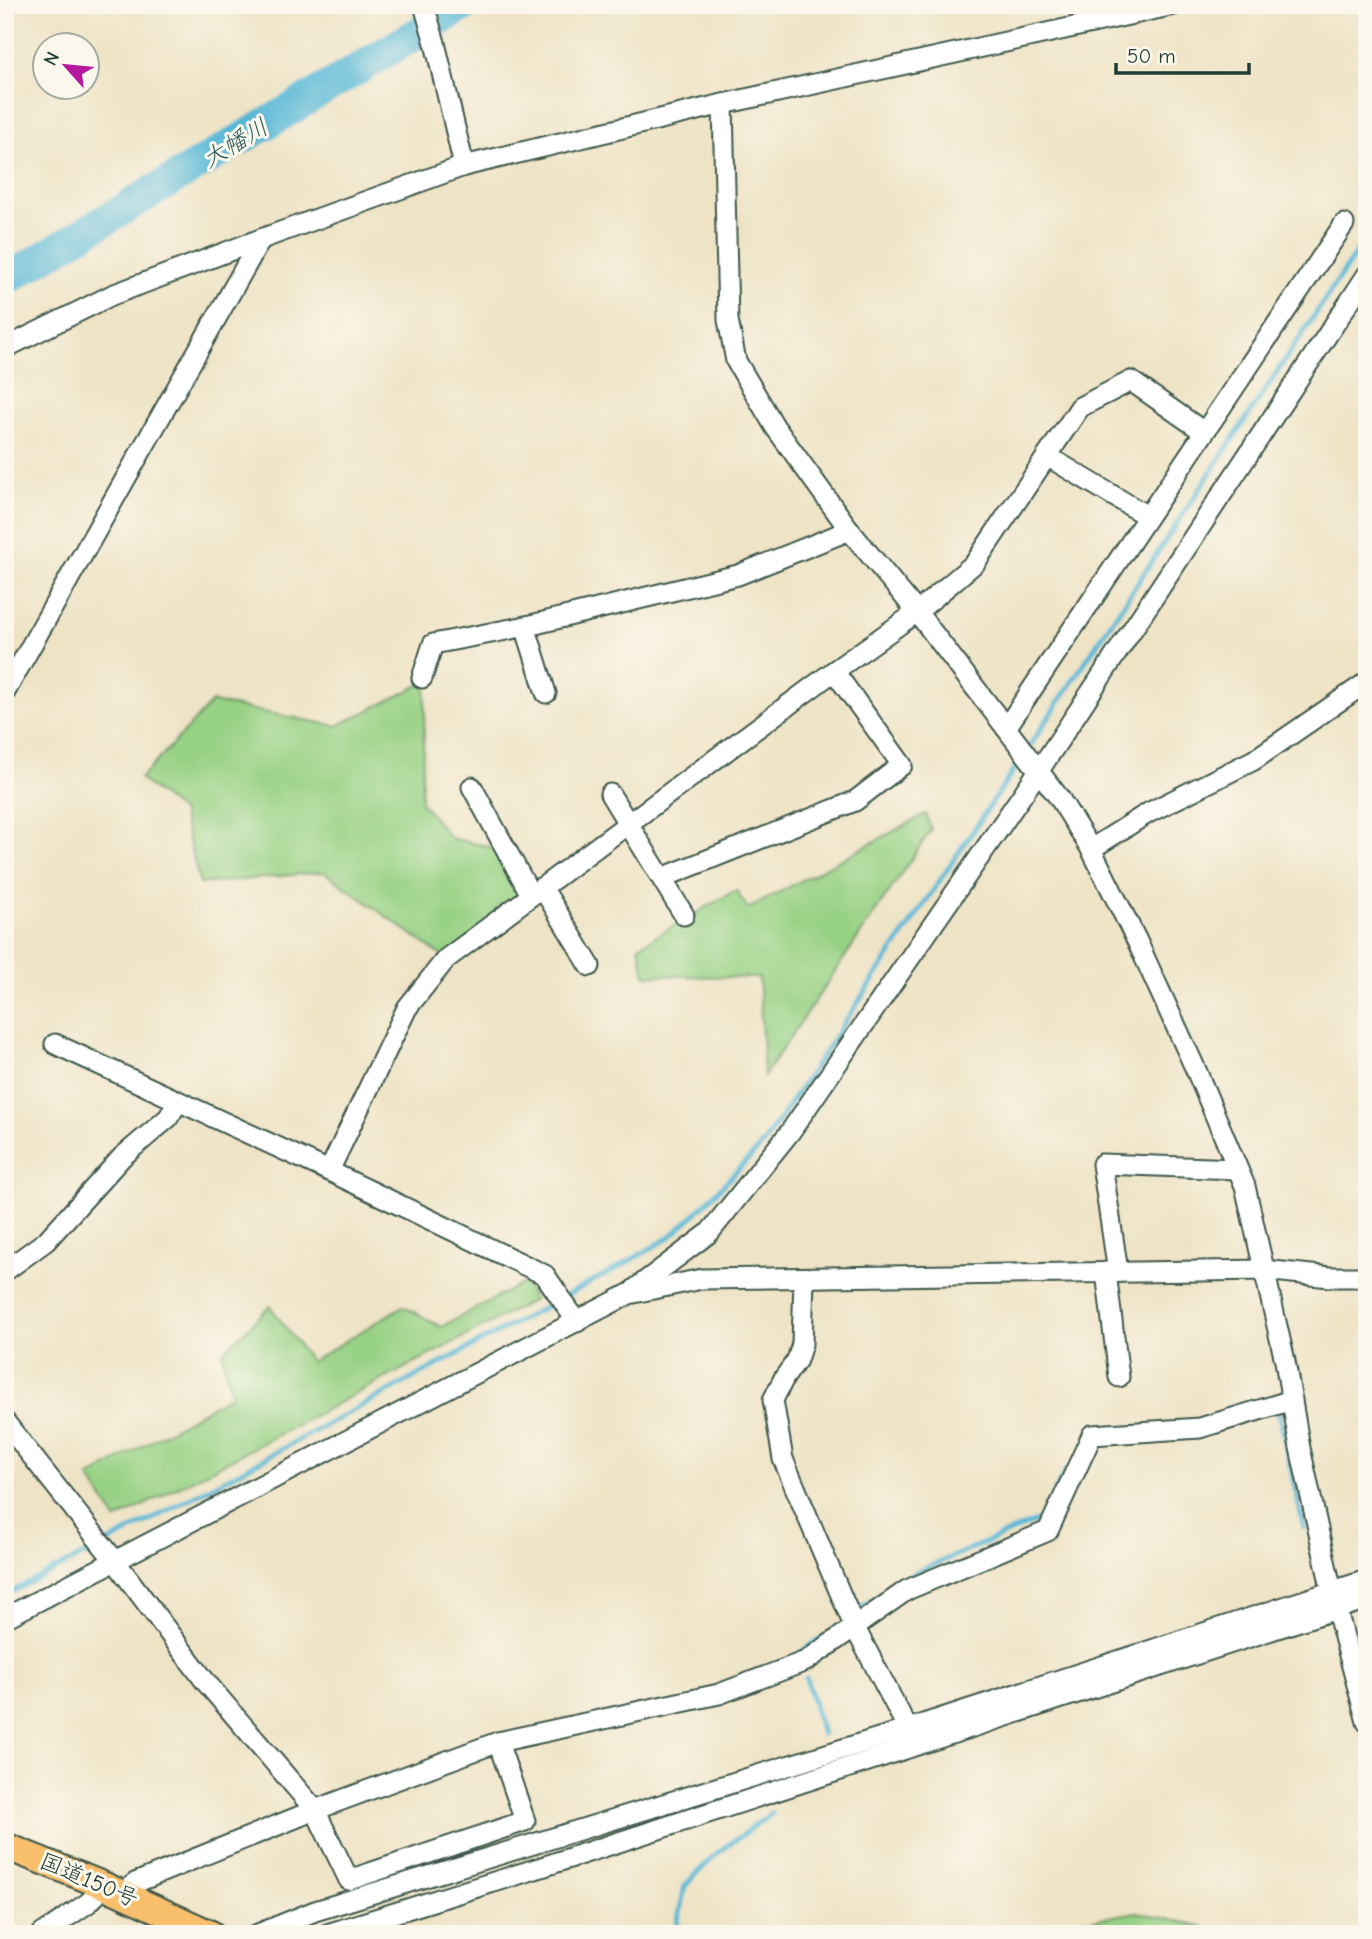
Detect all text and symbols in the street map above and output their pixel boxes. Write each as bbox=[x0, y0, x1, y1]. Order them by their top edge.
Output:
north arrow bbox=[32, 32, 102, 102]
scale bar bbox=[1116, 32, 1250, 76]
text: 50 m bbox=[1127, 44, 1176, 68]
text: N bbox=[39, 48, 64, 69]
water label: 大幡川 bbox=[197, 112, 273, 174]
street label: 国道150号 bbox=[36, 1847, 142, 1913]

